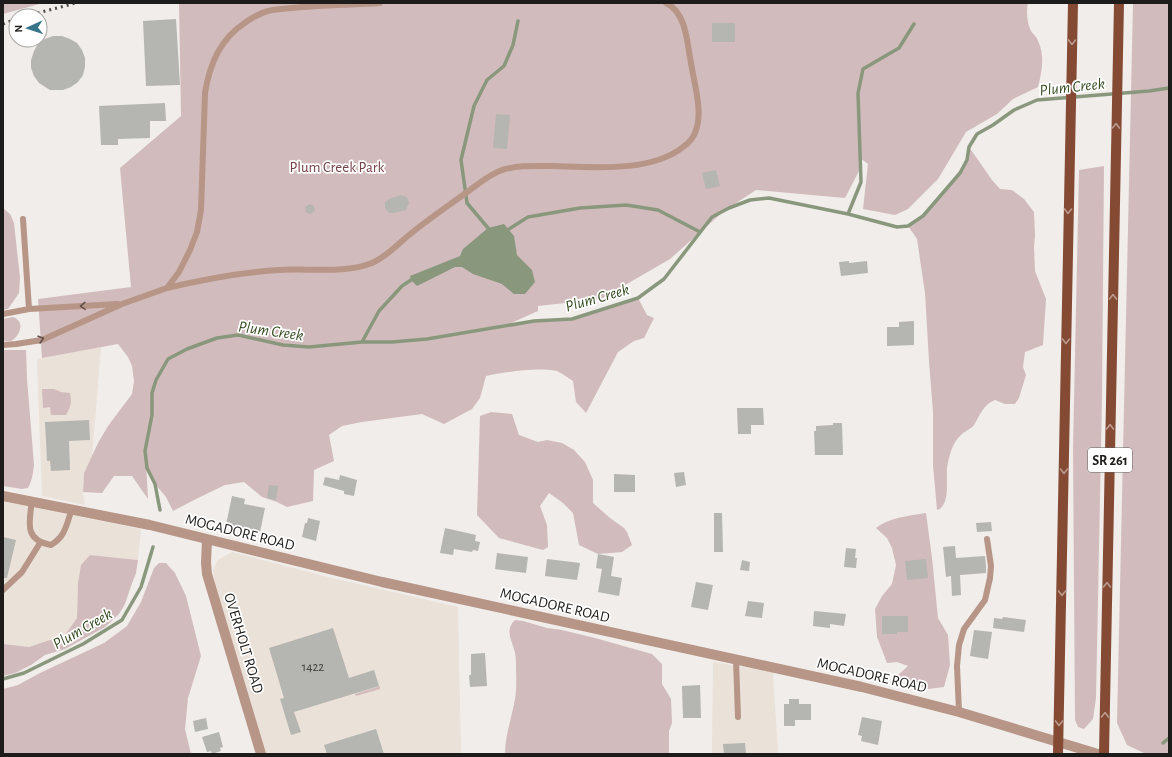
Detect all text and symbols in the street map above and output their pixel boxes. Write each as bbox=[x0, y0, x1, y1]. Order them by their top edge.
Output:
north arrow bbox=[8, 8, 48, 48]
text: N bbox=[13, 24, 24, 33]
one-way arrow bbox=[1068, 39, 1076, 45]
water label: Plum Creek bbox=[1039, 76, 1106, 98]
one-way arrow bbox=[1112, 123, 1120, 129]
park label: Plum Creek Park bbox=[290, 160, 385, 175]
one-way arrow bbox=[1064, 208, 1072, 214]
water label: Plum Creek bbox=[564, 281, 631, 315]
one-way arrow bbox=[1108, 294, 1117, 300]
one-way arrow bbox=[80, 302, 86, 311]
water label: Plum Creek bbox=[237, 319, 304, 343]
one-way arrow bbox=[38, 335, 45, 344]
one-way arrow bbox=[1062, 338, 1070, 344]
one-way arrow bbox=[1106, 424, 1114, 430]
road number: SR 261 bbox=[1088, 448, 1132, 472]
one-way arrow bbox=[1060, 468, 1068, 474]
street label: MOGADORE ROAD bbox=[184, 512, 296, 553]
one-way arrow bbox=[1103, 582, 1111, 588]
street label: MOGADORE ROAD bbox=[499, 586, 612, 625]
one-way arrow bbox=[1057, 590, 1066, 596]
street label: OVERHOLT ROAD bbox=[221, 591, 266, 695]
water label: Plum Creek bbox=[50, 606, 115, 652]
street label: MOGADORE ROAD bbox=[816, 656, 929, 695]
house number: 1422 bbox=[302, 661, 324, 674]
one-way arrow bbox=[1101, 712, 1109, 718]
one-way arrow bbox=[1055, 720, 1063, 726]

